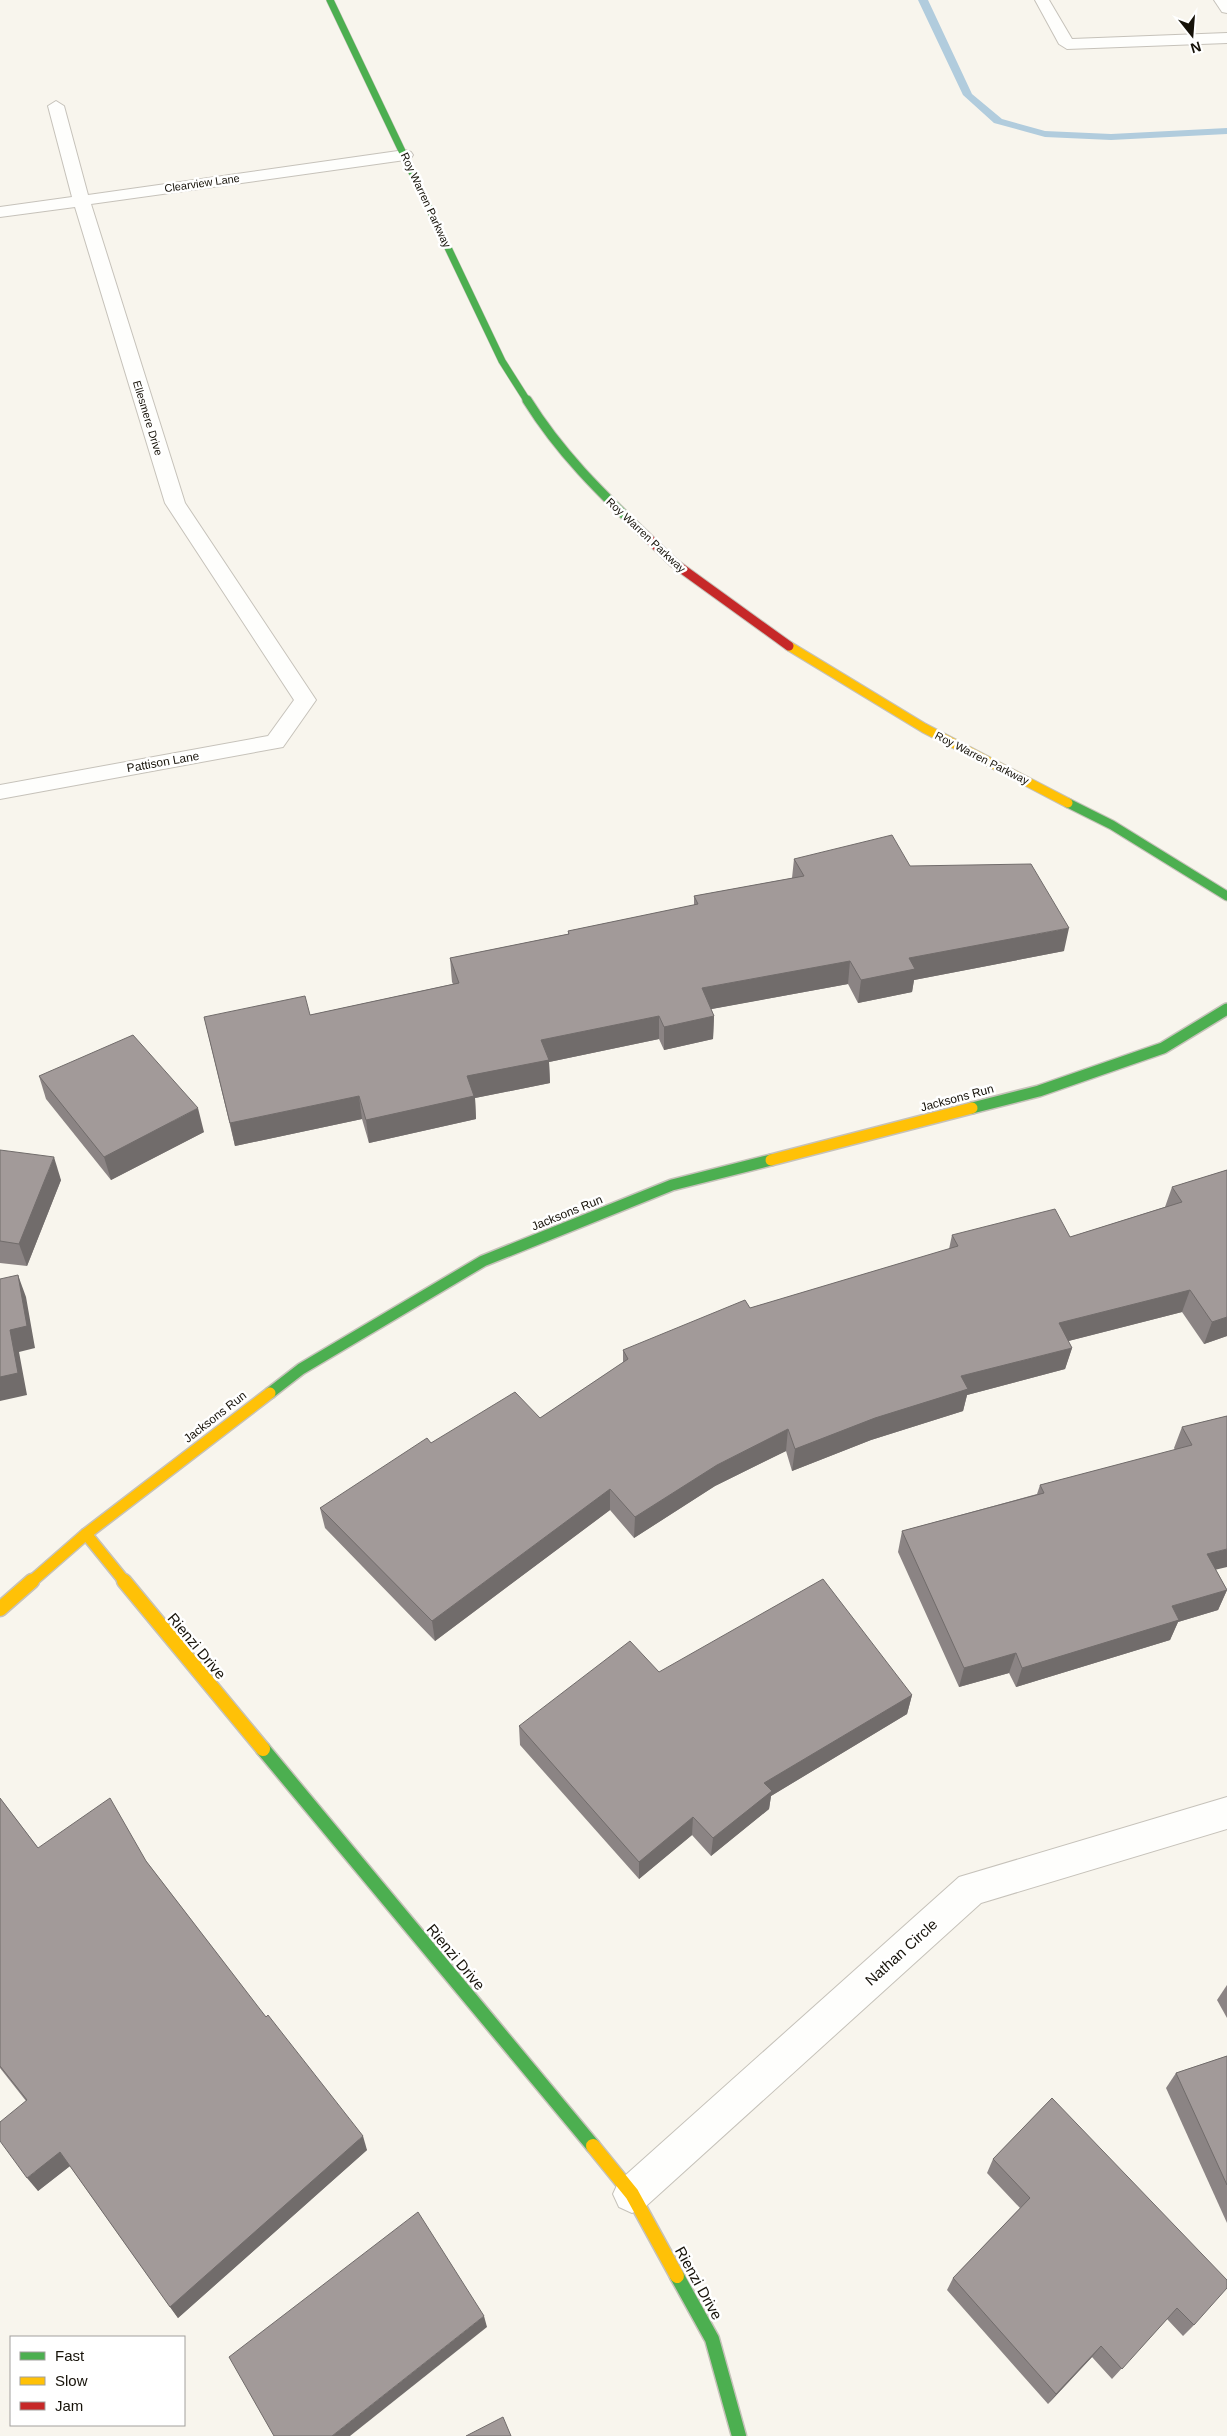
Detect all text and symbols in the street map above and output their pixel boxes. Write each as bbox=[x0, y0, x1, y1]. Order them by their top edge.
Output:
north arrow bbox=[1167, 10, 1217, 60]
text: N bbox=[1189, 38, 1203, 57]
street label: Roy Warren Parkway bbox=[399, 151, 454, 250]
street label: Clearview Lane bbox=[164, 172, 240, 194]
street label: Ellesmere Drive bbox=[131, 379, 165, 457]
street label: Roy Warren Parkway bbox=[604, 495, 688, 575]
street label: Roy Warren Parkway bbox=[933, 729, 1031, 787]
street label: Pattison Lane bbox=[126, 749, 201, 775]
street label: Jacksons Run bbox=[919, 1081, 995, 1115]
street label: Jacksons Run bbox=[529, 1192, 605, 1234]
street label: Jacksons Run bbox=[181, 1388, 249, 1446]
street label: Rienzi Drive bbox=[165, 1610, 229, 1682]
street label: Nathan Circle bbox=[862, 1915, 940, 1989]
street label: Rienzi Drive bbox=[424, 1921, 488, 1993]
street label: Rienzi Drive bbox=[672, 2244, 726, 2322]
legend bbox=[10, 2336, 185, 2426]
text: Fast bbox=[55, 2347, 85, 2364]
text: Slow bbox=[55, 2372, 88, 2389]
text: Jam bbox=[55, 2397, 83, 2414]

